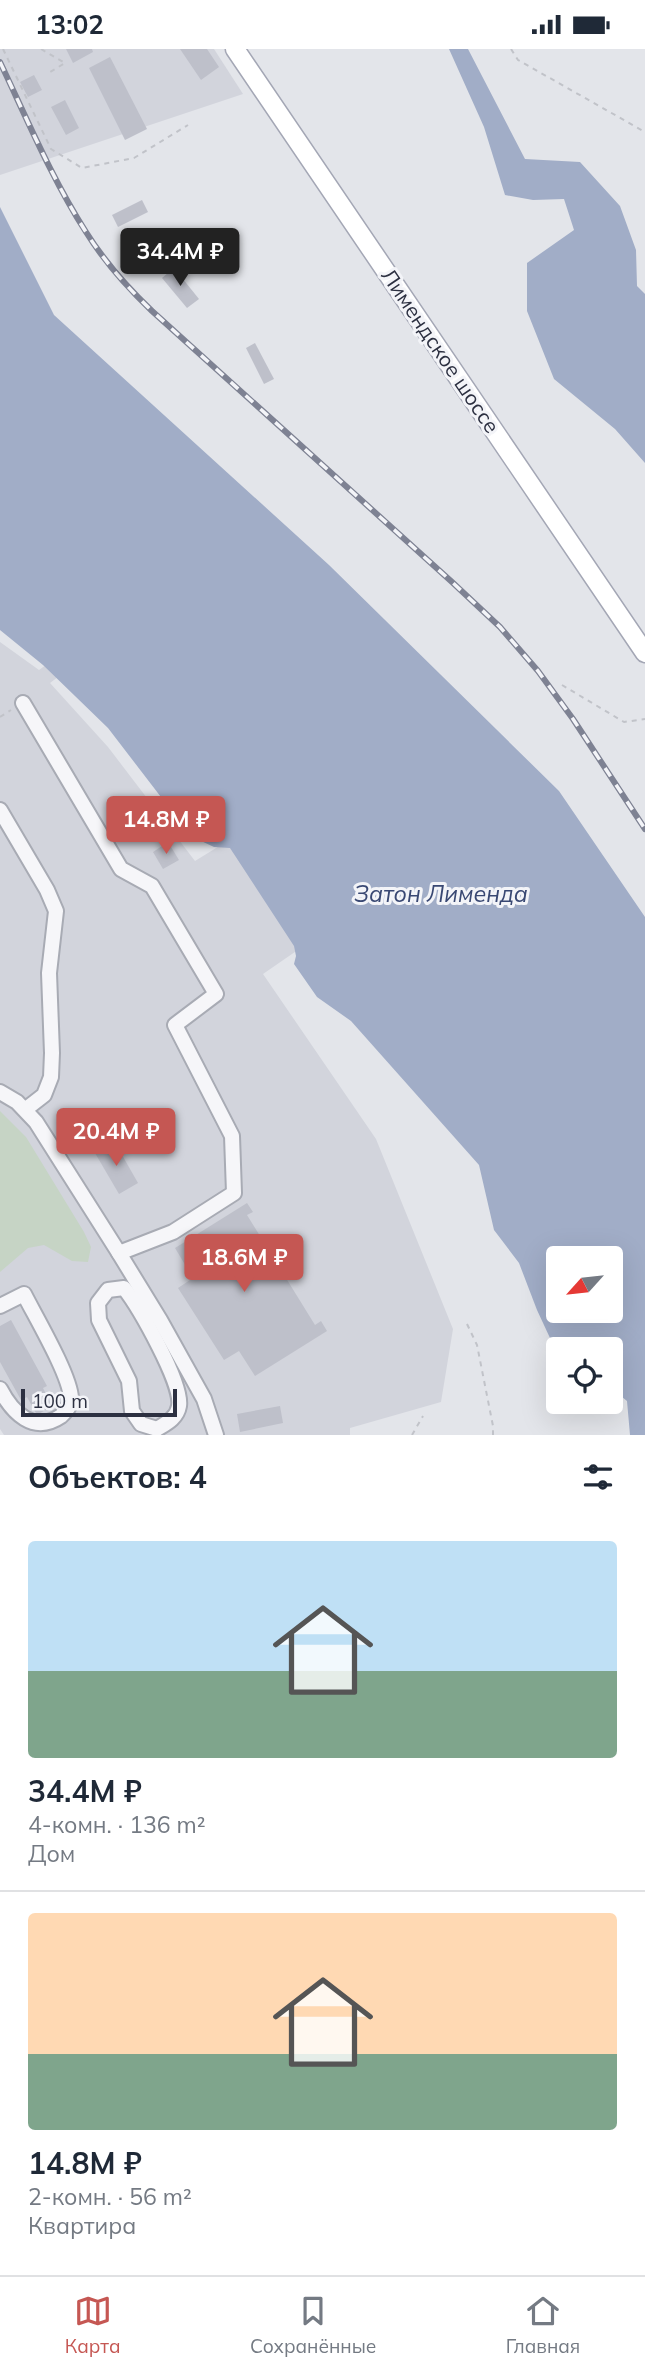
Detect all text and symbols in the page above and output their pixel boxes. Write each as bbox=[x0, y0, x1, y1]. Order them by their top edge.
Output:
text: 13:02 bbox=[35, 8, 104, 41]
pin: 34.4M ₽ bbox=[115, 229, 245, 288]
text: 34.4M ₽ bbox=[136, 236, 224, 265]
street label: Лимендское шоссе bbox=[376, 263, 506, 438]
pin: 14.8M ₽ bbox=[101, 797, 231, 856]
text: 14.8M ₽ bbox=[122, 804, 210, 833]
water label: Затон Лименда bbox=[354, 879, 528, 908]
pin: 20.4M ₽ bbox=[51, 1109, 181, 1168]
text: 20.4M ₽ bbox=[72, 1116, 160, 1145]
pin: 18.6M ₽ bbox=[179, 1235, 309, 1294]
text: 18.6M ₽ bbox=[200, 1242, 288, 1271]
north arrow bbox=[546, 1246, 623, 1323]
map controls bbox=[546, 1246, 623, 1414]
button: locate bbox=[546, 1337, 623, 1414]
scale bar bbox=[21, 1386, 177, 1418]
text: 100 m bbox=[32, 1389, 88, 1413]
text: Объектов: 4 bbox=[28, 1458, 207, 1496]
icon: filters bbox=[579, 1458, 617, 1496]
icon: home bbox=[260, 1587, 386, 1713]
text: 34.4M ₽ bbox=[28, 1772, 142, 1810]
text: 4-комн. · 136 m² bbox=[28, 1810, 206, 1839]
text: Дом bbox=[28, 1839, 75, 1868]
icon: home bbox=[260, 1959, 386, 2085]
text: 14.8M ₽ bbox=[28, 2144, 142, 2182]
text: 2-комн. · 56 m² bbox=[28, 2182, 192, 2211]
text: Квартира bbox=[28, 2211, 136, 2240]
tab: Карта bbox=[65, 2292, 121, 2358]
tab: Сохранённые bbox=[250, 2292, 376, 2358]
tab: Главная bbox=[506, 2292, 580, 2358]

